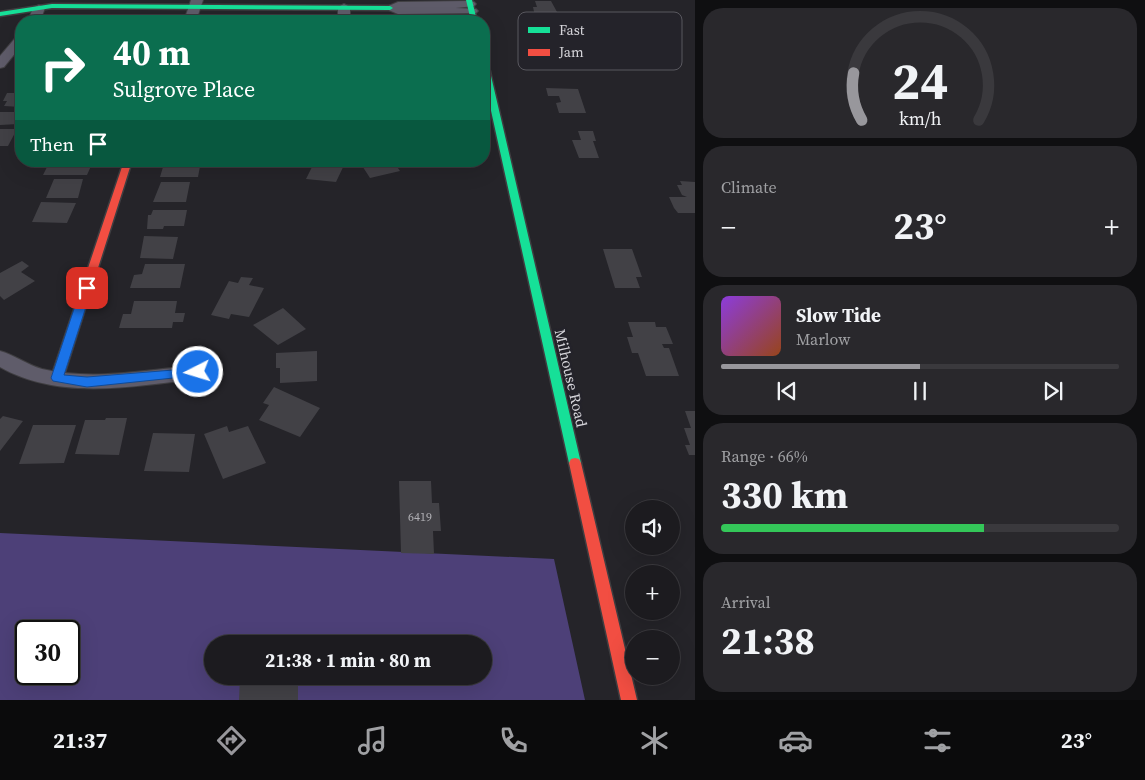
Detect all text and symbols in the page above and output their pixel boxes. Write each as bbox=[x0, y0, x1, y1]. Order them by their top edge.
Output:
legend bbox=[518, 12, 682, 70]
text: Fast bbox=[559, 20, 585, 40]
text: 40 m bbox=[113, 29, 190, 77]
icon: right bbox=[30, 35, 95, 100]
text: Jam bbox=[558, 42, 584, 62]
text: 24 bbox=[892, 45, 948, 116]
text: Sulgrove Place bbox=[113, 74, 255, 104]
text: km/h bbox=[899, 106, 942, 131]
icon: arrive bbox=[84, 130, 112, 158]
text: Then bbox=[30, 131, 74, 157]
text: Climate bbox=[721, 176, 777, 198]
text: 23° bbox=[893, 200, 947, 252]
text: − bbox=[721, 208, 736, 246]
text: + bbox=[1104, 208, 1119, 246]
pin bbox=[66, 267, 108, 309]
icon: arrive bbox=[73, 274, 101, 302]
text: Slow Tide bbox=[796, 302, 881, 328]
street label: Milhouse Road bbox=[550, 327, 593, 430]
text: Marlow bbox=[796, 328, 851, 350]
position arrow bbox=[171, 345, 223, 397]
icon: previous bbox=[773, 377, 801, 405]
icon: pause bbox=[906, 377, 934, 405]
icon: next bbox=[1039, 377, 1067, 405]
text: Range · 66% bbox=[721, 445, 808, 467]
text: 330 km bbox=[721, 469, 848, 521]
map controls bbox=[625, 500, 680, 685]
button: sound bbox=[625, 500, 680, 555]
house number: 6419 bbox=[408, 509, 432, 525]
button: + bbox=[625, 565, 680, 620]
text: Arrival bbox=[721, 591, 770, 613]
text: 21:38 bbox=[721, 615, 815, 667]
speed limit sign: 30 bbox=[15, 620, 80, 685]
button: − bbox=[625, 630, 680, 685]
text: 21:38 · 1 min · 80 m bbox=[265, 647, 431, 673]
icon: directions bbox=[214, 723, 249, 758]
icon: music bbox=[355, 723, 390, 758]
icon: phone bbox=[496, 723, 531, 758]
icon: climate bbox=[637, 723, 672, 758]
icon: car bbox=[778, 723, 813, 758]
icon: filters bbox=[920, 723, 955, 758]
text: 21:37 bbox=[53, 725, 107, 755]
text: 23° bbox=[1061, 725, 1092, 755]

